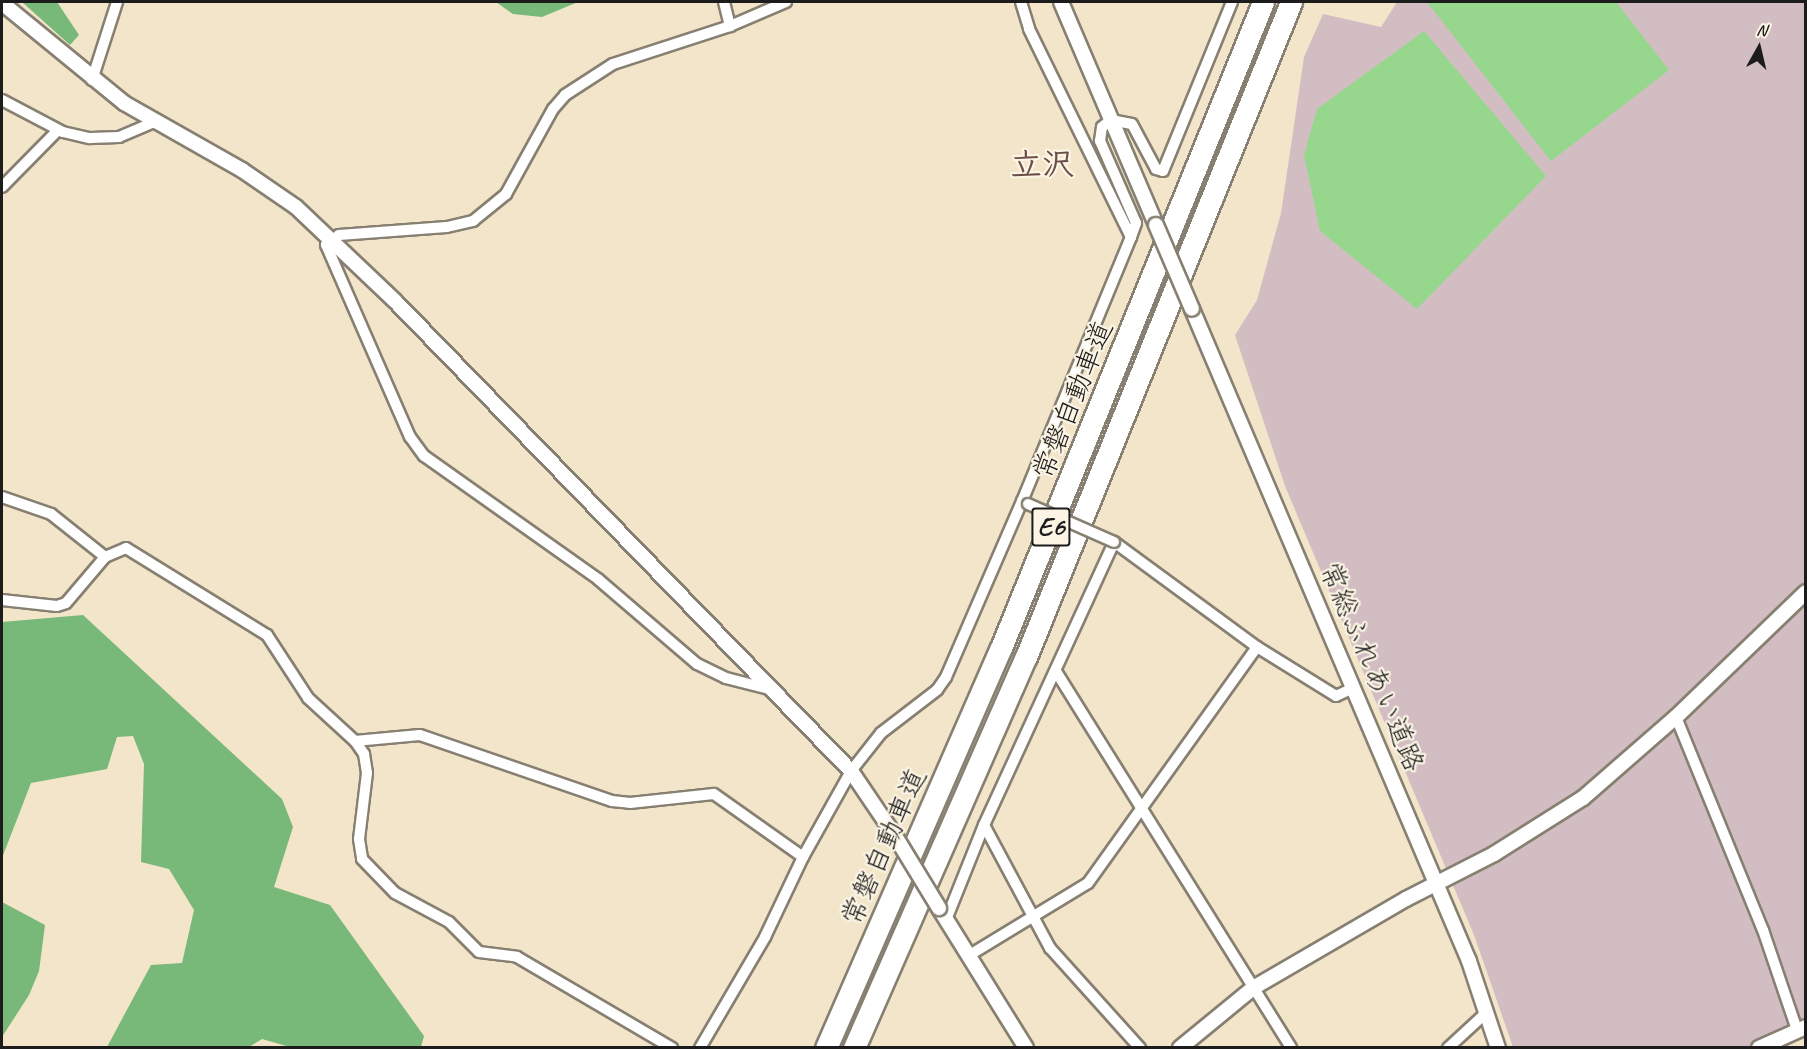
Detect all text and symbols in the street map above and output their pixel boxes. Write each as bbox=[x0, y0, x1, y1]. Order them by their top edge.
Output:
north arrow bbox=[1729, 18, 1789, 78]
text: N bbox=[1755, 20, 1768, 41]
district label: 立沢 bbox=[1010, 146, 1074, 184]
street label: 常磐自動車道 bbox=[1026, 316, 1120, 484]
road number: E6 bbox=[1030, 503, 1072, 551]
street label: 常総ふれあい道路 bbox=[1313, 557, 1431, 777]
street label: 常磐自動車道 bbox=[834, 763, 934, 931]

